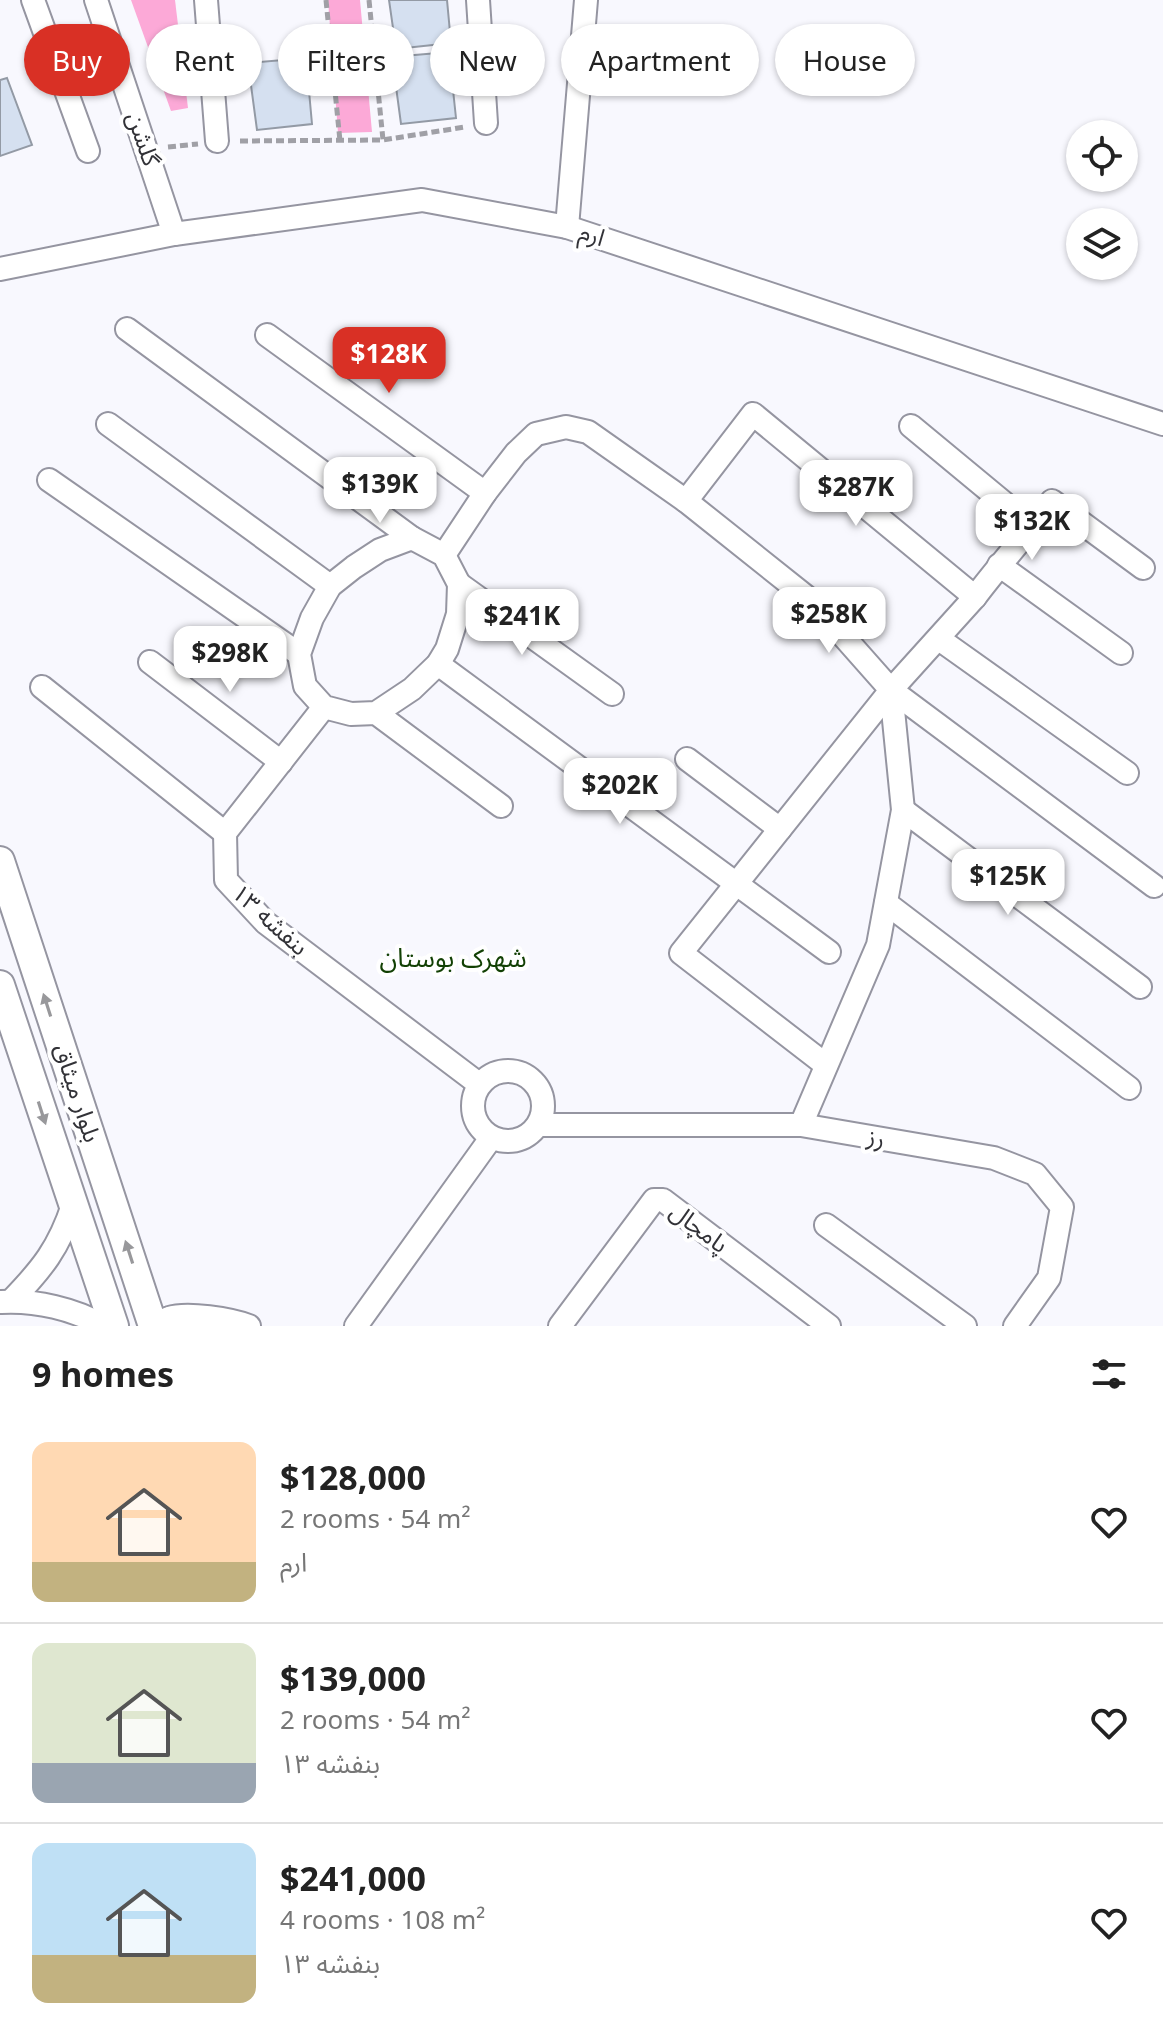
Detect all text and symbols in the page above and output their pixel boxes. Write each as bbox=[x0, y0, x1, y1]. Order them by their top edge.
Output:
chip: Buy bbox=[24, 24, 130, 96]
chip: Rent bbox=[146, 24, 262, 96]
chip: Filters bbox=[278, 24, 414, 96]
chip: New bbox=[430, 24, 545, 96]
chip: Apartment bbox=[561, 24, 759, 96]
chip: House bbox=[775, 24, 915, 96]
street label: گلشن bbox=[120, 107, 169, 171]
map controls bbox=[1066, 120, 1138, 280]
button: locate bbox=[1066, 120, 1138, 192]
button: layers bbox=[1066, 208, 1138, 280]
street label: ارم bbox=[574, 214, 610, 256]
pin: $128K bbox=[333, 327, 445, 395]
text: $128K bbox=[351, 335, 427, 371]
pin: $139K bbox=[324, 457, 436, 525]
pin: $287K bbox=[800, 460, 912, 528]
text: $139K bbox=[342, 465, 418, 501]
text: $287K bbox=[818, 468, 894, 504]
pin: $132K bbox=[976, 494, 1088, 562]
text: $132K bbox=[994, 502, 1070, 538]
pin: $258K bbox=[773, 587, 885, 655]
pin: $241K bbox=[466, 589, 578, 657]
text: $258K bbox=[791, 595, 867, 631]
text: $241K bbox=[484, 597, 560, 633]
pin: $298K bbox=[174, 626, 286, 694]
text: $298K bbox=[192, 634, 268, 670]
pin: $202K bbox=[564, 758, 676, 826]
text: $202K bbox=[582, 766, 658, 802]
pin: $125K bbox=[952, 849, 1064, 917]
text: $125K bbox=[970, 857, 1046, 893]
street label: بنفشه ۱۳ bbox=[226, 876, 316, 962]
district label: شهرک بوستان bbox=[379, 939, 527, 975]
one-way arrow bbox=[41, 993, 53, 1017]
street label: بلوار میثاق bbox=[47, 1039, 110, 1146]
one-way arrow bbox=[37, 1101, 49, 1125]
street label: رز bbox=[864, 1119, 888, 1154]
street label: پامچال bbox=[664, 1194, 736, 1260]
one-way arrow bbox=[122, 1240, 134, 1264]
text: 9 homes bbox=[32, 1351, 174, 1397]
icon: filters bbox=[1087, 1352, 1131, 1396]
text: $128,000 bbox=[280, 1454, 426, 1500]
icon: home bbox=[96, 1474, 192, 1570]
text: 2 rooms · 54 m² bbox=[280, 1500, 470, 1536]
icon: heart bbox=[1087, 1500, 1131, 1544]
text: ارم bbox=[280, 1544, 307, 1580]
text: $139,000 bbox=[280, 1655, 426, 1701]
icon: home bbox=[96, 1675, 192, 1771]
text: 2 rooms · 54 m² bbox=[280, 1701, 470, 1737]
icon: heart bbox=[1087, 1701, 1131, 1745]
text: بنفشه ۱۳ bbox=[280, 1745, 380, 1781]
text: $241,000 bbox=[280, 1855, 426, 1901]
icon: home bbox=[96, 1875, 192, 1971]
text: 4 rooms · 108 m² bbox=[280, 1901, 485, 1937]
icon: heart bbox=[1087, 1901, 1131, 1945]
text: بنفشه ۱۳ bbox=[280, 1945, 380, 1981]

